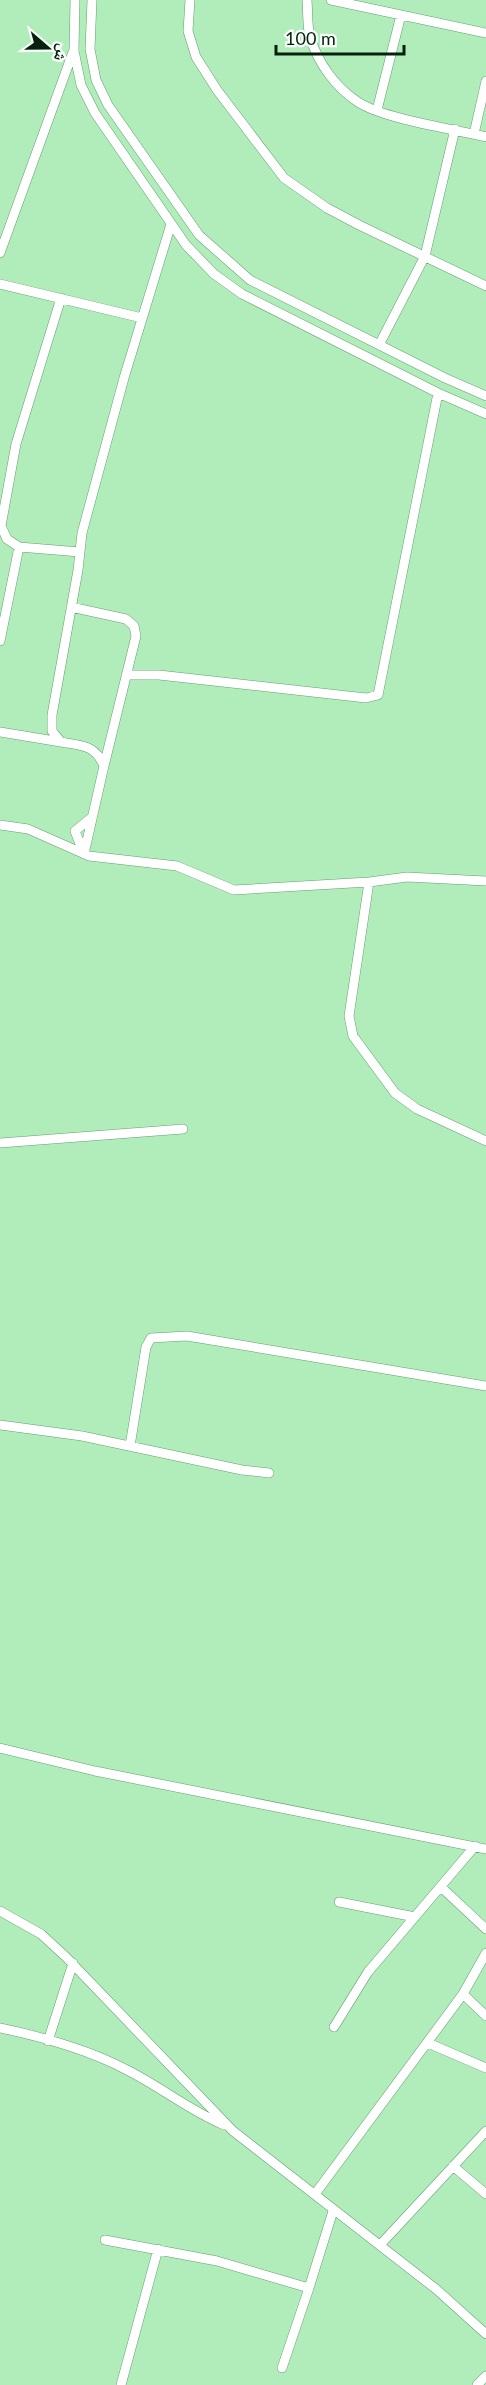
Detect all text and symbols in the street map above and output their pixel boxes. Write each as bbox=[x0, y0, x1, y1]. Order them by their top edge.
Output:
north arrow bbox=[18, 18, 78, 78]
scale bar bbox=[276, 18, 404, 56]
text: 100 m bbox=[285, 27, 336, 49]
text: ش bbox=[50, 42, 74, 65]

